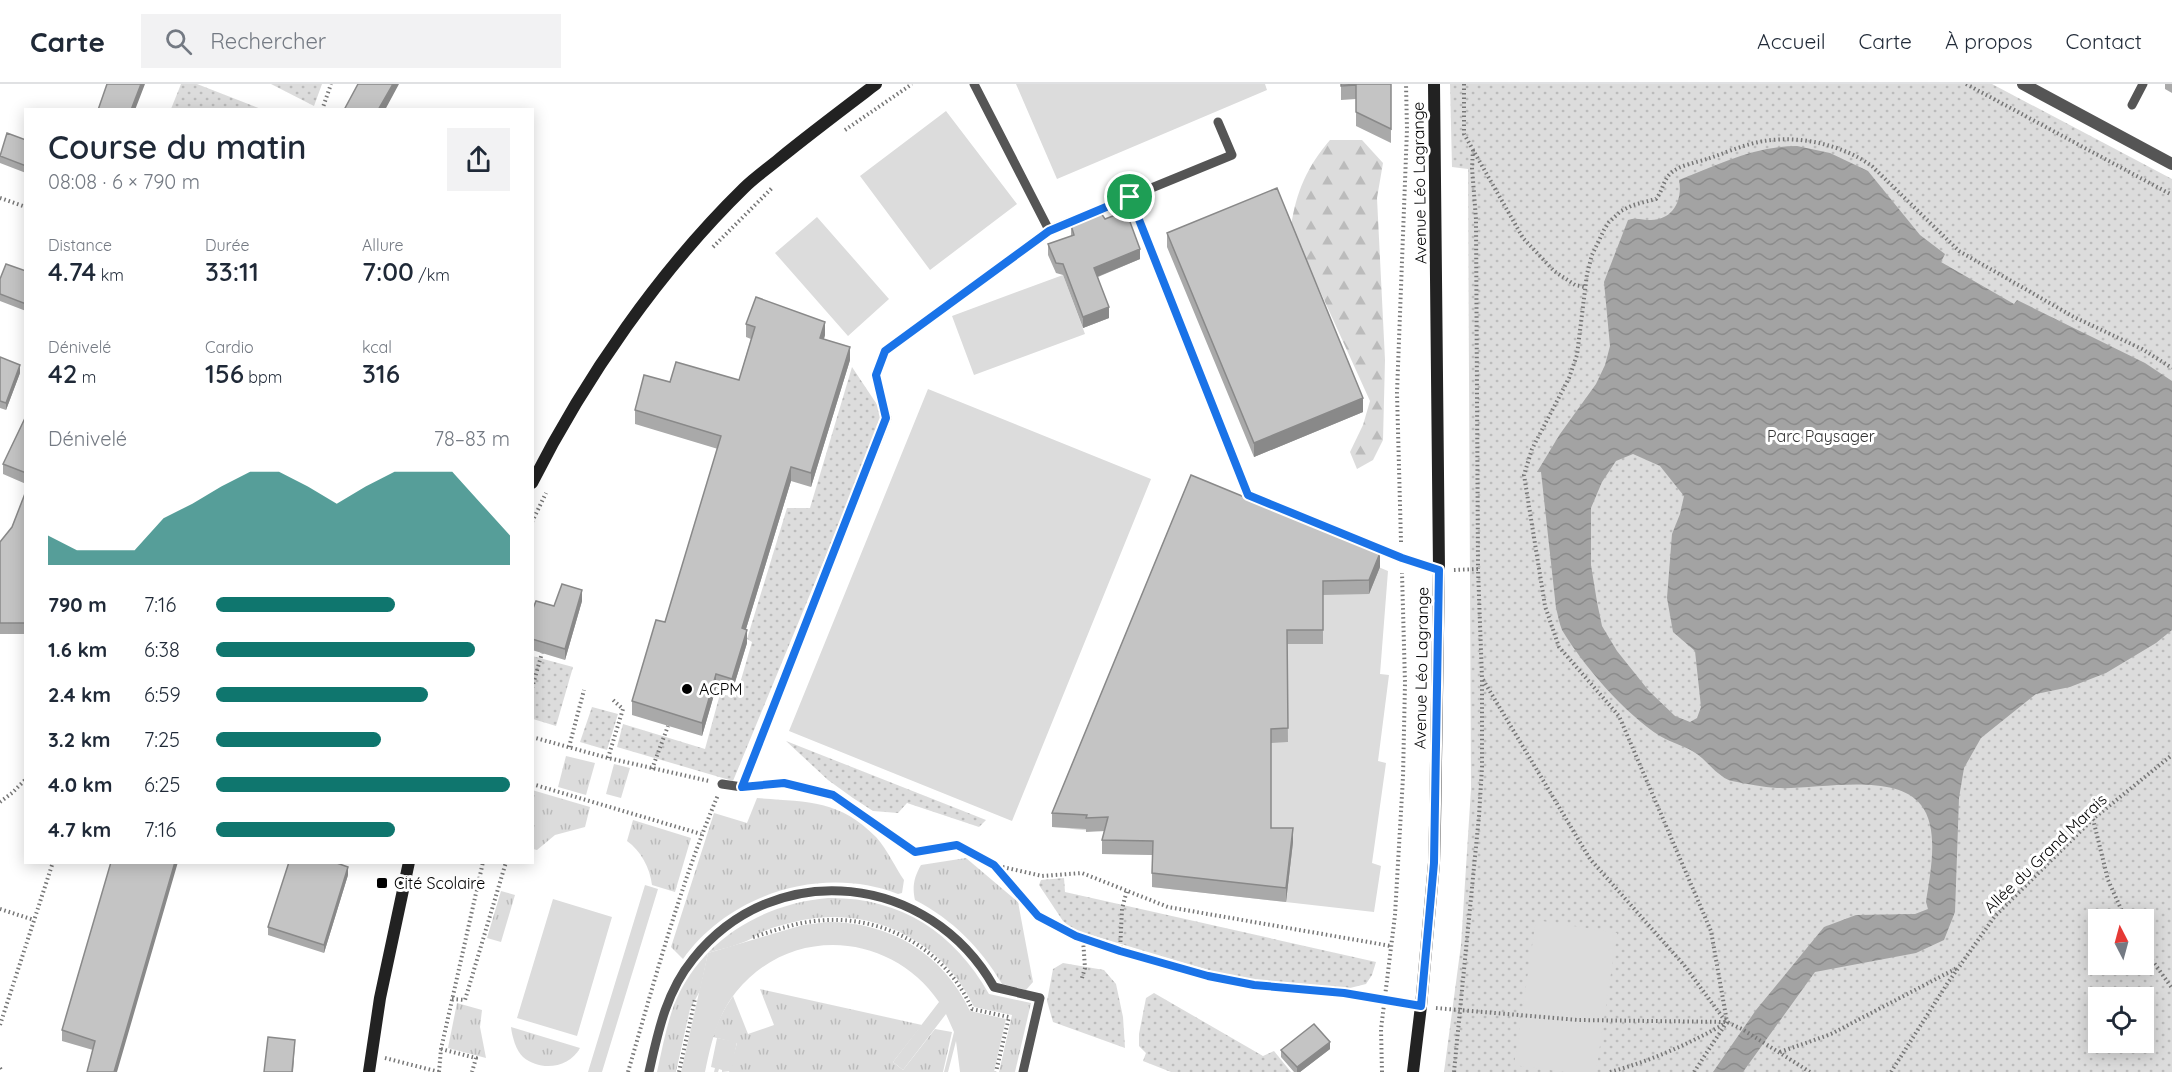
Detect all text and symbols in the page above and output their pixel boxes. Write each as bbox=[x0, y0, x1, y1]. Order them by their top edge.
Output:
search box bbox=[141, 14, 561, 68]
text: Carte bbox=[30, 24, 105, 59]
icon: search bbox=[162, 25, 195, 58]
text: Rechercher bbox=[210, 27, 326, 55]
text: Accueil bbox=[1757, 28, 1826, 54]
text: Carte bbox=[1859, 28, 1912, 54]
text: À propos bbox=[1945, 28, 2033, 54]
text: Contact bbox=[2066, 28, 2142, 54]
street label: Avenue Léo Lagrange bbox=[1408, 102, 1430, 264]
text: Course du matin bbox=[48, 126, 306, 167]
button: share bbox=[447, 128, 510, 191]
text: 08:08 · 6 × 790 m bbox=[48, 169, 200, 194]
pin bbox=[1104, 171, 1155, 222]
icon: arrive bbox=[1113, 180, 1146, 213]
text: Distance bbox=[48, 235, 112, 255]
text: Durée bbox=[205, 235, 250, 255]
text: Allure bbox=[362, 235, 404, 255]
text: 4.74 bbox=[48, 255, 96, 288]
text: 33:11 bbox=[205, 255, 259, 288]
text: 7:00 bbox=[362, 255, 414, 288]
text: km bbox=[96, 265, 124, 285]
text: /km bbox=[414, 265, 450, 285]
text: Dénivelé bbox=[48, 337, 111, 357]
text: Cardio bbox=[205, 337, 254, 357]
text: kcal bbox=[362, 337, 392, 357]
text: 42 bbox=[48, 357, 77, 390]
text: 156 bbox=[205, 357, 244, 390]
text: 316 bbox=[362, 357, 400, 390]
text: m bbox=[77, 367, 96, 387]
text: bpm bbox=[244, 367, 282, 387]
text: Dénivelé bbox=[48, 426, 127, 451]
text: 78–83 m bbox=[434, 426, 510, 451]
park label: Parc Paysager bbox=[1767, 426, 1875, 446]
street label: Avenue Léo Lagrange bbox=[1410, 587, 1432, 749]
text: 790 m bbox=[48, 592, 107, 617]
text: 7:16 bbox=[144, 592, 176, 617]
text: 1.6 km bbox=[48, 637, 107, 662]
text: 6:38 bbox=[144, 637, 180, 662]
place label: ACPM bbox=[699, 679, 743, 699]
text: 2.4 km bbox=[48, 682, 111, 707]
text: 6:59 bbox=[144, 682, 181, 707]
marker: ACPM bbox=[680, 682, 694, 696]
text: 3.2 km bbox=[48, 727, 111, 752]
text: 7:25 bbox=[144, 727, 180, 752]
text: 4.0 km bbox=[48, 772, 112, 797]
text: 6:25 bbox=[144, 772, 180, 797]
street label: Allée du Grand Marais bbox=[1979, 789, 2111, 917]
text: 4.7 km bbox=[48, 817, 111, 842]
text: 7:16 bbox=[144, 817, 176, 842]
place label: Cité Scolaire bbox=[394, 873, 485, 893]
marker: Cité Scolaire bbox=[375, 876, 389, 890]
north arrow bbox=[2088, 909, 2154, 975]
map controls bbox=[2088, 909, 2154, 1053]
button: locate bbox=[2088, 987, 2154, 1053]

